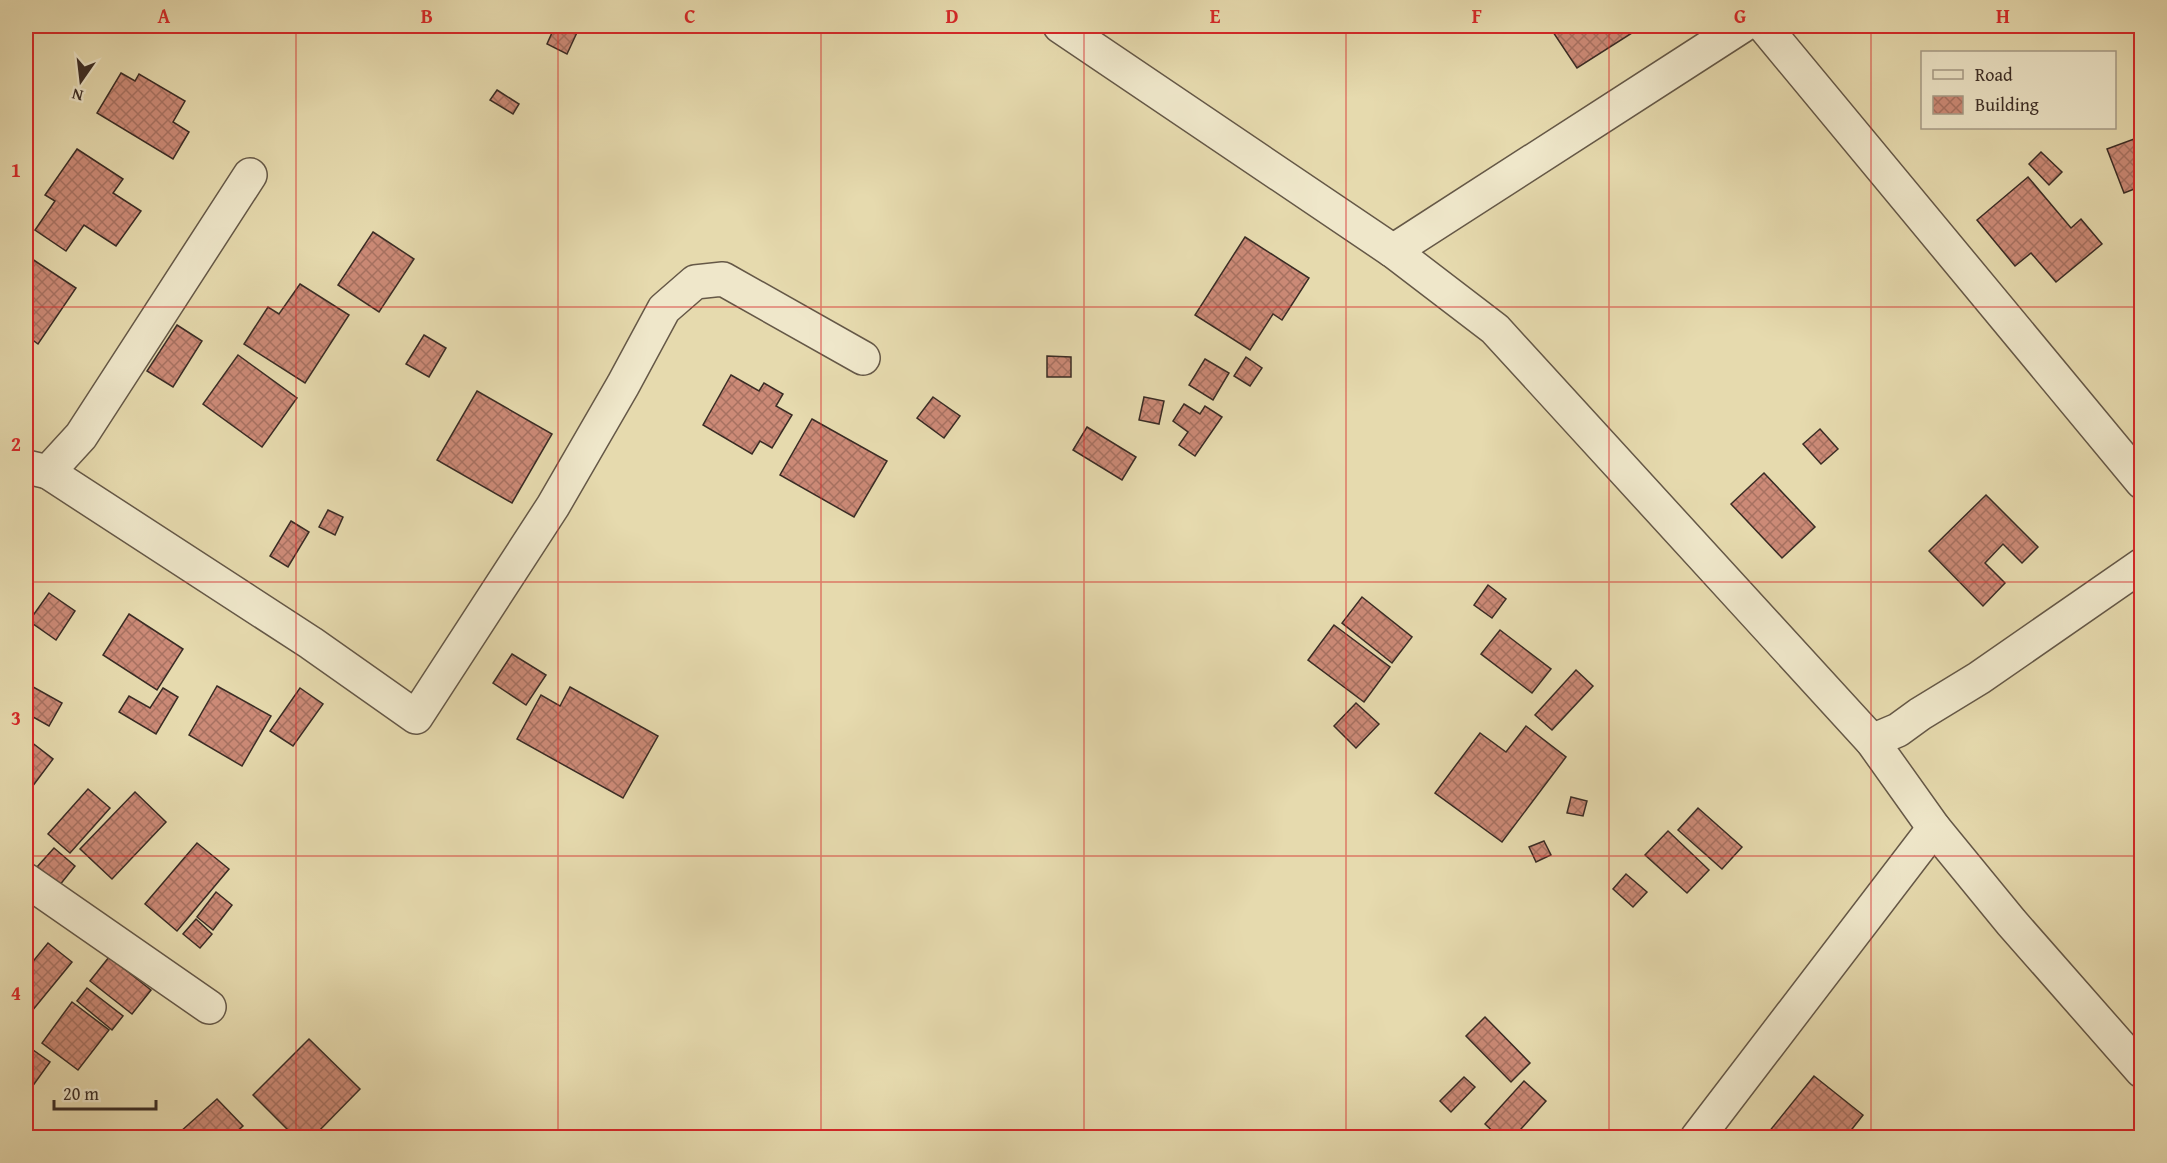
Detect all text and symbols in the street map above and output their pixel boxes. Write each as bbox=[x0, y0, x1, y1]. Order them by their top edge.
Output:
text: A bbox=[158, 1, 171, 30]
text: B bbox=[421, 1, 433, 30]
text: C bbox=[684, 1, 696, 30]
text: D bbox=[945, 1, 959, 30]
text: E bbox=[1210, 1, 1221, 30]
text: F bbox=[1472, 1, 1482, 30]
text: G bbox=[1734, 1, 1746, 30]
text: H bbox=[1996, 1, 2010, 30]
north arrow bbox=[51, 51, 111, 111]
legend bbox=[1921, 51, 2116, 129]
text: Road bbox=[1975, 61, 2013, 88]
text: N bbox=[69, 83, 85, 108]
text: Building bbox=[1975, 91, 2039, 118]
text: 1 bbox=[11, 155, 21, 184]
text: 2 bbox=[11, 429, 21, 458]
text: 3 bbox=[11, 703, 21, 732]
text: 4 bbox=[11, 978, 21, 1007]
scale bar bbox=[54, 1073, 156, 1111]
text: 20 m bbox=[63, 1080, 99, 1107]

